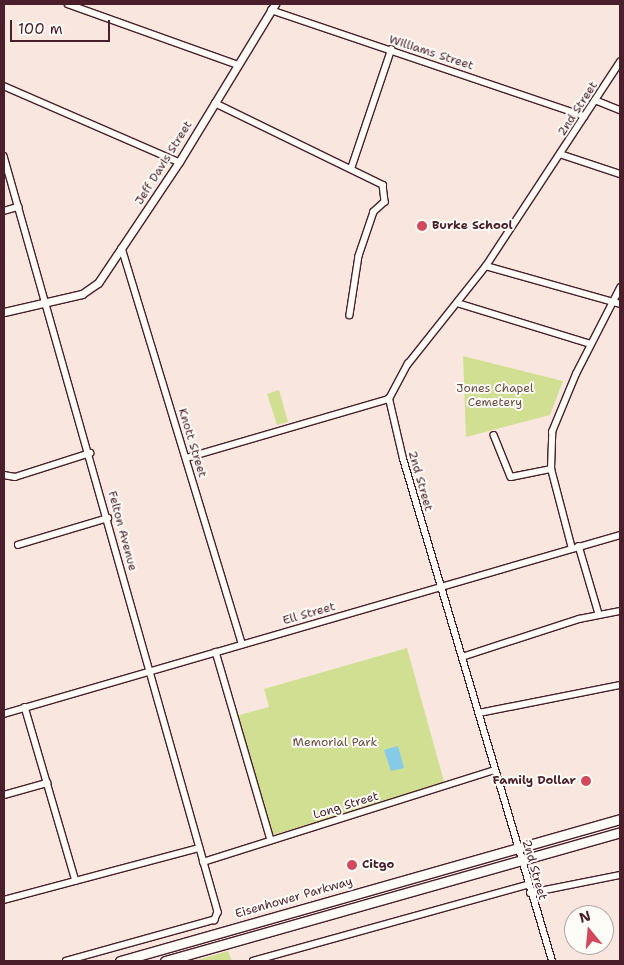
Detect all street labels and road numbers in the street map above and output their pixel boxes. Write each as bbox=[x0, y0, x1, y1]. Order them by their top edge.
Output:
street label: Williams Street bbox=[387, 33, 475, 73]
street label: 2nd Street bbox=[555, 79, 601, 139]
street label: Jeff Davis Street bbox=[132, 118, 196, 208]
street label: Knott Street bbox=[175, 407, 209, 479]
street label: 2nd Street bbox=[404, 449, 436, 513]
street label: Felton Avenue bbox=[104, 489, 140, 573]
street label: Ell Street bbox=[281, 600, 337, 628]
street label: Long Street bbox=[312, 789, 380, 823]
street label: 2nd Street bbox=[518, 838, 550, 902]
street label: Eisenhower Parkway bbox=[234, 874, 354, 922]

